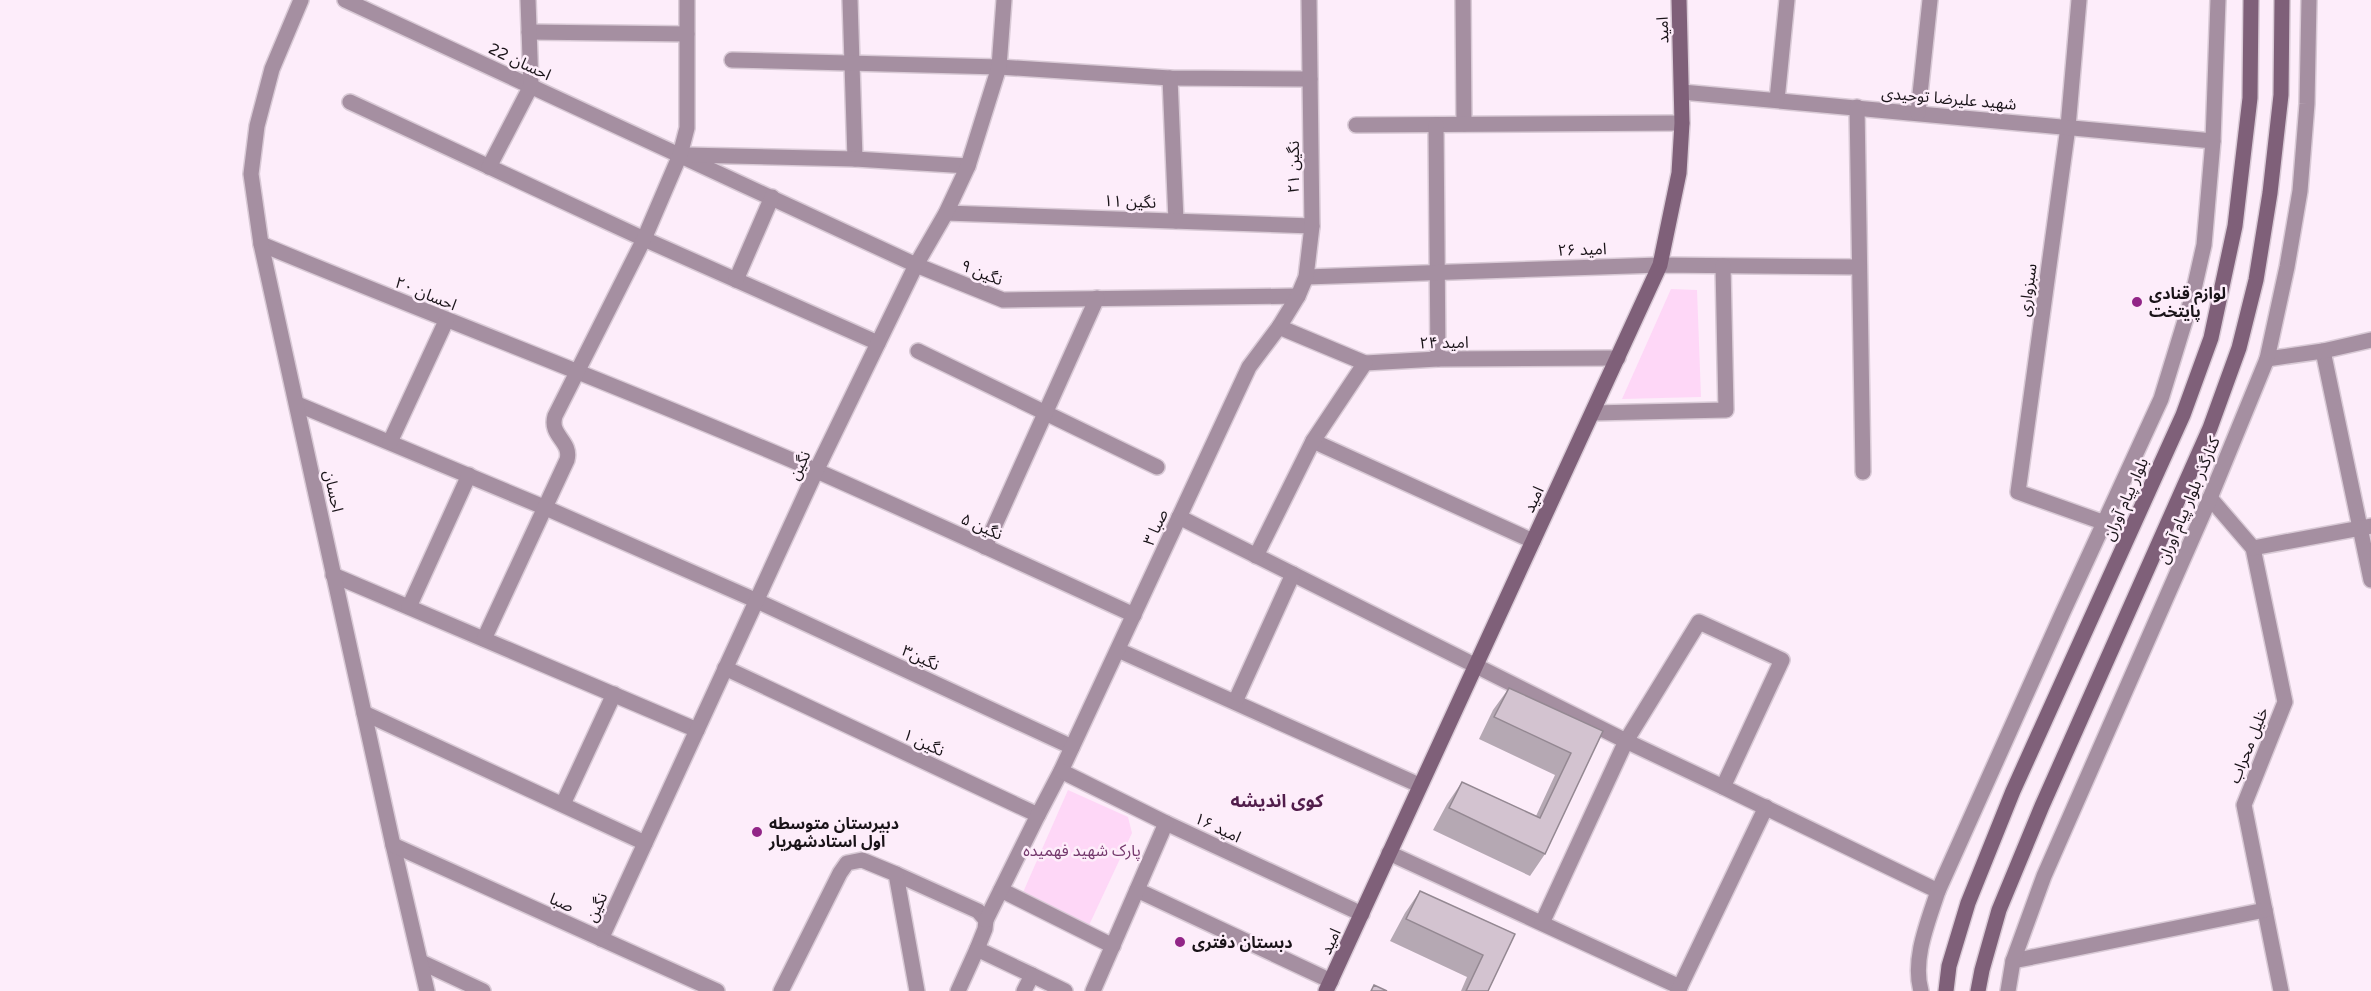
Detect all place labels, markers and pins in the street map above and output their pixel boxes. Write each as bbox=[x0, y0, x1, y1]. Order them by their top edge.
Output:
place label: لوازم قنادی پایتخت bbox=[2149, 284, 2226, 322]
marker: لوازم قنادی پایتخت bbox=[2130, 295, 2144, 309]
place label: دبیرستان متوسطه اول استادشهریار bbox=[768, 814, 899, 852]
marker: دبیرستان متوسطه اول استادشهریار bbox=[750, 825, 764, 839]
place label: دبستان دفتری bbox=[1192, 933, 1293, 953]
marker: دبستان دفتری bbox=[1173, 935, 1187, 949]

